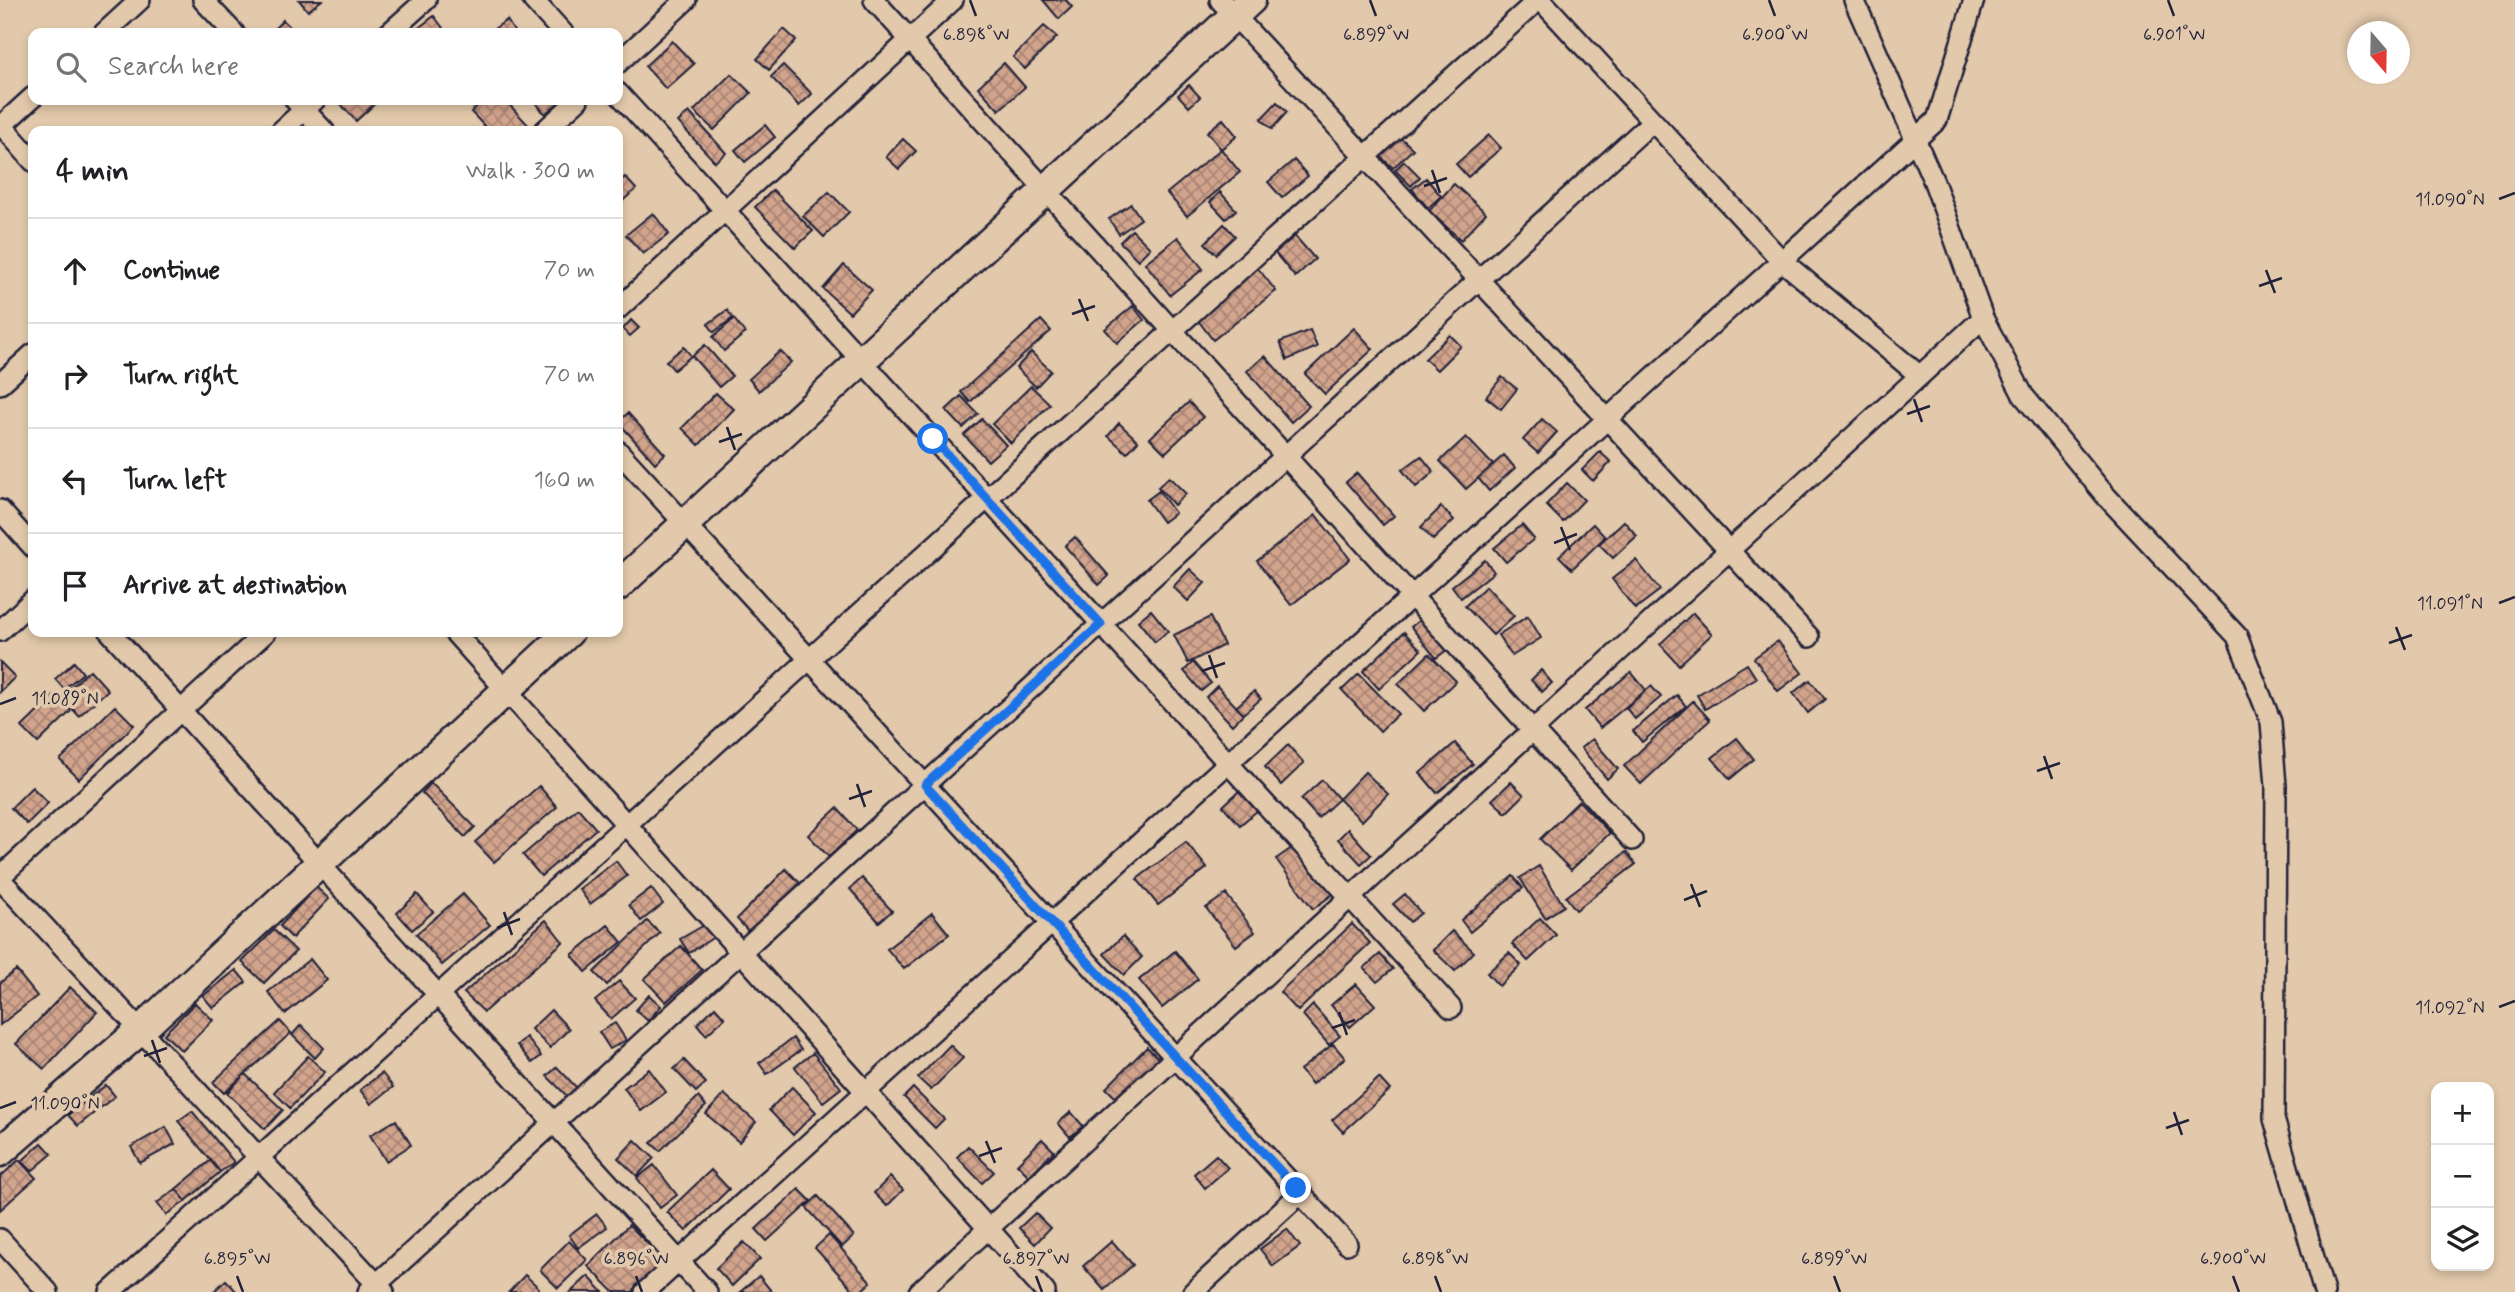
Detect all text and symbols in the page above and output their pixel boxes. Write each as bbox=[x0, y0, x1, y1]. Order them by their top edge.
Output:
north arrow bbox=[2347, 21, 2410, 84]
text: 6.898°W bbox=[943, 23, 1009, 47]
text: 6.899°W bbox=[1343, 23, 1409, 47]
text: 6.900°W bbox=[1742, 23, 1808, 47]
text: 6.901°W bbox=[2143, 23, 2205, 47]
search box bbox=[28, 28, 623, 105]
icon: search bbox=[52, 48, 90, 86]
text: Search here bbox=[108, 50, 239, 84]
text: 4 min bbox=[56, 152, 129, 191]
text: Walk · 300 m bbox=[466, 157, 595, 187]
text: 11.090°N bbox=[2415, 188, 2485, 212]
icon: ahead bbox=[56, 252, 94, 290]
text: Continue bbox=[123, 254, 220, 288]
text: 70 m bbox=[543, 256, 595, 286]
icon: right bbox=[56, 357, 94, 395]
text: Turn right bbox=[123, 359, 239, 393]
text: 70 m bbox=[543, 361, 595, 391]
route start bbox=[917, 423, 948, 454]
icon: left bbox=[56, 462, 94, 500]
text: Turn left bbox=[123, 464, 227, 498]
text: 160 m bbox=[534, 466, 595, 496]
icon: arrive bbox=[56, 567, 94, 605]
text: Arrive at destination bbox=[123, 569, 347, 603]
text: 11.091°N bbox=[2417, 592, 2483, 616]
text: 11.089°N bbox=[31, 687, 99, 711]
text: 11.092°N bbox=[2415, 996, 2485, 1020]
map controls bbox=[2431, 1082, 2494, 1271]
button: + bbox=[2431, 1082, 2494, 1145]
text: 11.090°N bbox=[30, 1092, 100, 1116]
button: − bbox=[2431, 1145, 2494, 1208]
route end bbox=[1280, 1172, 1311, 1203]
button: layers bbox=[2431, 1208, 2494, 1271]
text: 6.895°W bbox=[204, 1247, 270, 1271]
text: 6.896°W bbox=[603, 1247, 669, 1271]
text: 6.897°W bbox=[1003, 1247, 1069, 1271]
text: 6.898°W bbox=[1402, 1247, 1468, 1271]
text: 6.899°W bbox=[1801, 1247, 1867, 1271]
text: 6.900°W bbox=[2200, 1247, 2266, 1271]

